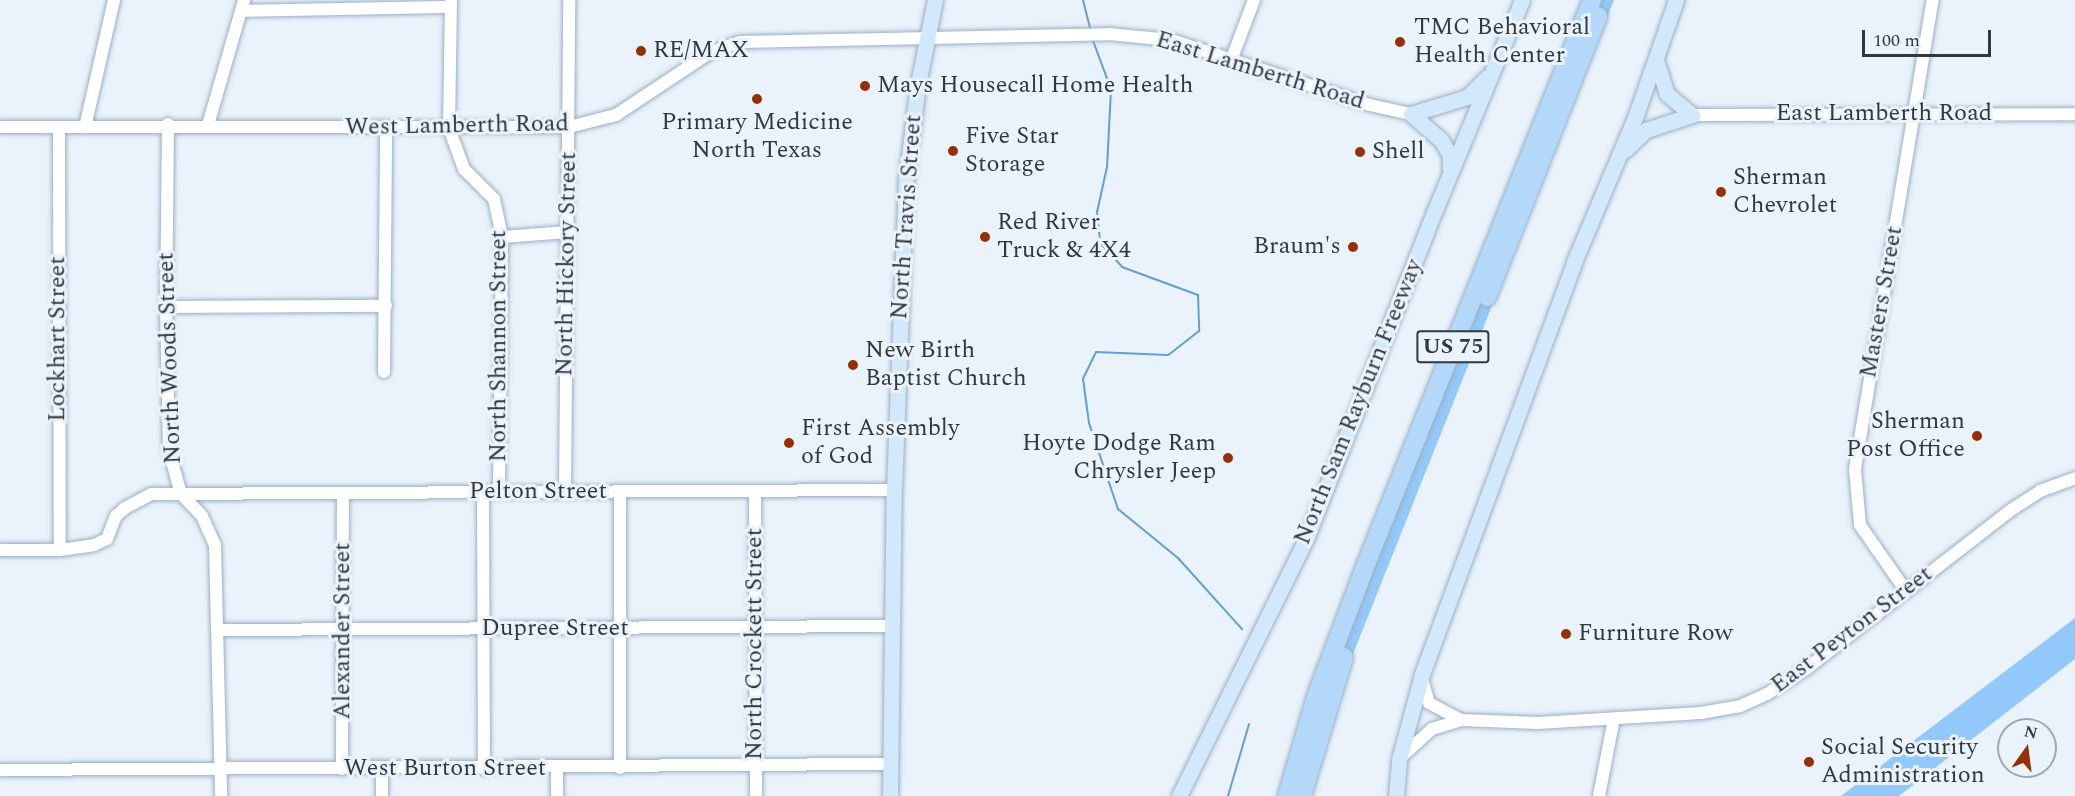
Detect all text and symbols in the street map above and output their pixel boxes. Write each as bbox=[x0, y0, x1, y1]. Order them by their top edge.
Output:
place label: TMC Behavioral Health Center bbox=[1414, 14, 1590, 70]
scale bar bbox=[1865, 18, 1994, 56]
street label: East Lamberth Road bbox=[1152, 26, 1368, 116]
text: 100 m bbox=[1873, 27, 1920, 54]
marker: TMC Behavioral Health Center bbox=[1391, 33, 1409, 51]
place label: RE/MAX bbox=[653, 37, 749, 65]
marker: RE/MAX bbox=[634, 44, 648, 58]
place label: Mays Housecall Home Health bbox=[877, 72, 1194, 100]
marker: Mays Housecall Home Health bbox=[858, 79, 872, 93]
marker: Primary Medicine North Texas bbox=[750, 92, 764, 106]
street label: East Lamberth Road bbox=[1776, 100, 1992, 128]
place label: Primary Medicine North Texas bbox=[661, 109, 853, 165]
street label: West Lamberth Road bbox=[345, 110, 569, 142]
street label: North Travis Street bbox=[885, 114, 929, 320]
place label: Five Star Storage bbox=[965, 123, 1059, 179]
place label: Shell bbox=[1372, 138, 1424, 166]
marker: Five Star Storage bbox=[946, 144, 960, 158]
marker: Shell bbox=[1353, 145, 1367, 159]
street label: North Hickory Street bbox=[551, 152, 583, 376]
place label: Sherman Chevrolet bbox=[1733, 164, 1837, 220]
marker: Sherman Chevrolet bbox=[1714, 185, 1728, 199]
place label: Red River Truck & 4X4 bbox=[997, 209, 1131, 265]
street label: Masters Street bbox=[1854, 224, 1910, 380]
street label: North Shannon Street bbox=[485, 230, 513, 462]
marker: Red River Truck & 4X4 bbox=[978, 230, 992, 244]
place label: Braum's bbox=[1253, 233, 1341, 261]
marker: Braum's bbox=[1346, 240, 1360, 254]
street label: North Woods Street bbox=[152, 252, 188, 464]
street label: North Sam Rayburn Freeway bbox=[1288, 255, 1430, 549]
street label: Lockhart Street bbox=[44, 256, 72, 422]
road number: US 75 bbox=[1416, 328, 1490, 366]
place label: New Birth Baptist Church bbox=[865, 337, 1027, 393]
marker: New Birth Baptist Church bbox=[846, 358, 860, 372]
place label: Sherman Post Office bbox=[1846, 408, 1965, 464]
place label: First Assembly of God bbox=[801, 415, 959, 471]
marker: Sherman Post Office bbox=[1970, 429, 1984, 443]
place label: Hoyte Dodge Ram Chrysler Jeep bbox=[1022, 430, 1216, 486]
marker: First Assembly of God bbox=[782, 436, 796, 450]
marker: Hoyte Dodge Ram Chrysler Jeep bbox=[1221, 451, 1235, 465]
street label: Pelton Street bbox=[469, 478, 607, 506]
street label: North Crockett Street bbox=[741, 528, 769, 760]
street label: Alexander Street bbox=[329, 542, 357, 720]
street label: East Peyton Street bbox=[1766, 560, 1938, 700]
street label: Dupree Street bbox=[481, 615, 629, 643]
place label: Furniture Row bbox=[1578, 620, 1733, 648]
marker: Furniture Row bbox=[1559, 627, 1573, 641]
north arrow bbox=[1997, 718, 2057, 778]
text: N bbox=[2022, 719, 2040, 746]
place label: Social Security Administration bbox=[1821, 734, 1985, 790]
street label: West Burton Street bbox=[344, 755, 546, 783]
marker: Social Security Administration bbox=[1802, 755, 1816, 769]

